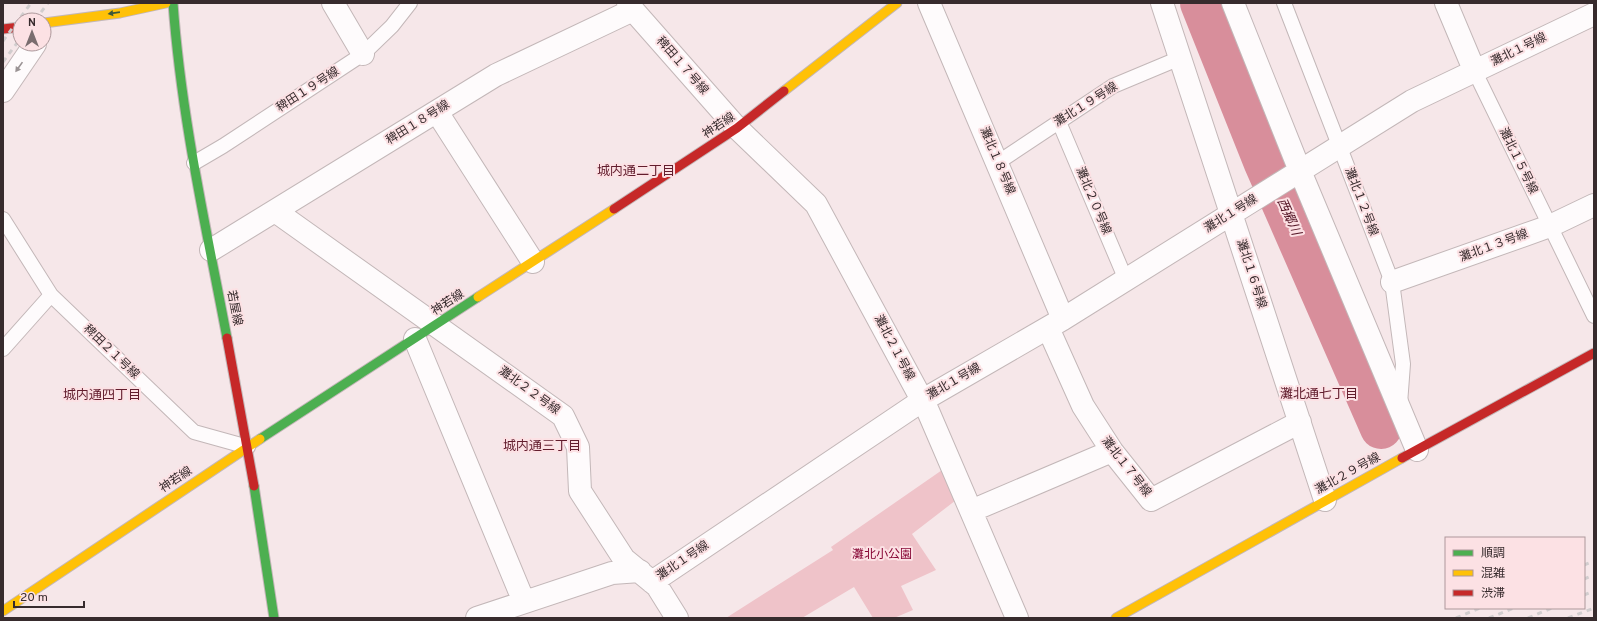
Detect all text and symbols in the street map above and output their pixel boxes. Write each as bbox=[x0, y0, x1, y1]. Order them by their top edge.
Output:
one-way arrow bbox=[108, 10, 120, 16]
north arrow bbox=[12, 12, 52, 52]
text: N bbox=[28, 16, 36, 30]
street label: 灘北１号線 bbox=[1489, 30, 1549, 70]
street label: 稗田１７号線 bbox=[652, 34, 712, 98]
one-way arrow bbox=[15, 62, 23, 73]
street label: 稗田１９号線 bbox=[273, 64, 343, 116]
street label: 灘北１９号線 bbox=[1051, 79, 1121, 131]
street label: 稗田１８号線 bbox=[383, 97, 453, 149]
street label: 神若線 bbox=[700, 109, 738, 143]
street label: 灘北１８号線 bbox=[976, 125, 1018, 197]
street label: 灘北１５号線 bbox=[1495, 125, 1541, 197]
district label: 城内通二丁目 bbox=[597, 164, 675, 180]
street label: 灘北２０号線 bbox=[1072, 165, 1114, 237]
street label: 灘北１２号線 bbox=[1341, 166, 1381, 238]
street label: 灘北１号線 bbox=[1201, 191, 1261, 237]
water label: 西郷川 bbox=[1273, 196, 1304, 240]
street label: 灘北１３号線 bbox=[1457, 226, 1531, 266]
street label: 灘北１６号線 bbox=[1232, 237, 1270, 311]
street label: 神若線 bbox=[429, 286, 467, 320]
street label: 若屋線 bbox=[223, 289, 245, 327]
street label: 灘北２１号線 bbox=[870, 312, 918, 384]
street label: 稗田２１号線 bbox=[80, 321, 142, 383]
street label: 灘北１号線 bbox=[924, 360, 984, 404]
street label: 灘北２２号線 bbox=[495, 363, 563, 419]
district label: 灘北通七丁目 bbox=[1280, 386, 1358, 403]
district label: 城内通四丁目 bbox=[63, 388, 141, 404]
street label: 灘北１７号線 bbox=[1098, 434, 1154, 500]
district label: 城内通三丁目 bbox=[503, 439, 581, 455]
street label: 灘北２９号線 bbox=[1313, 450, 1383, 498]
street label: 神若線 bbox=[157, 463, 195, 497]
legend bbox=[1445, 537, 1585, 609]
street label: 灘北１号線 bbox=[654, 538, 712, 584]
text: 順調 bbox=[1481, 546, 1505, 562]
park label: 灘北小公園 bbox=[852, 547, 912, 563]
text: 混雑 bbox=[1481, 566, 1505, 582]
scale bar bbox=[14, 583, 84, 609]
text: 渋滞 bbox=[1481, 586, 1505, 602]
text: 20 m bbox=[20, 590, 48, 606]

